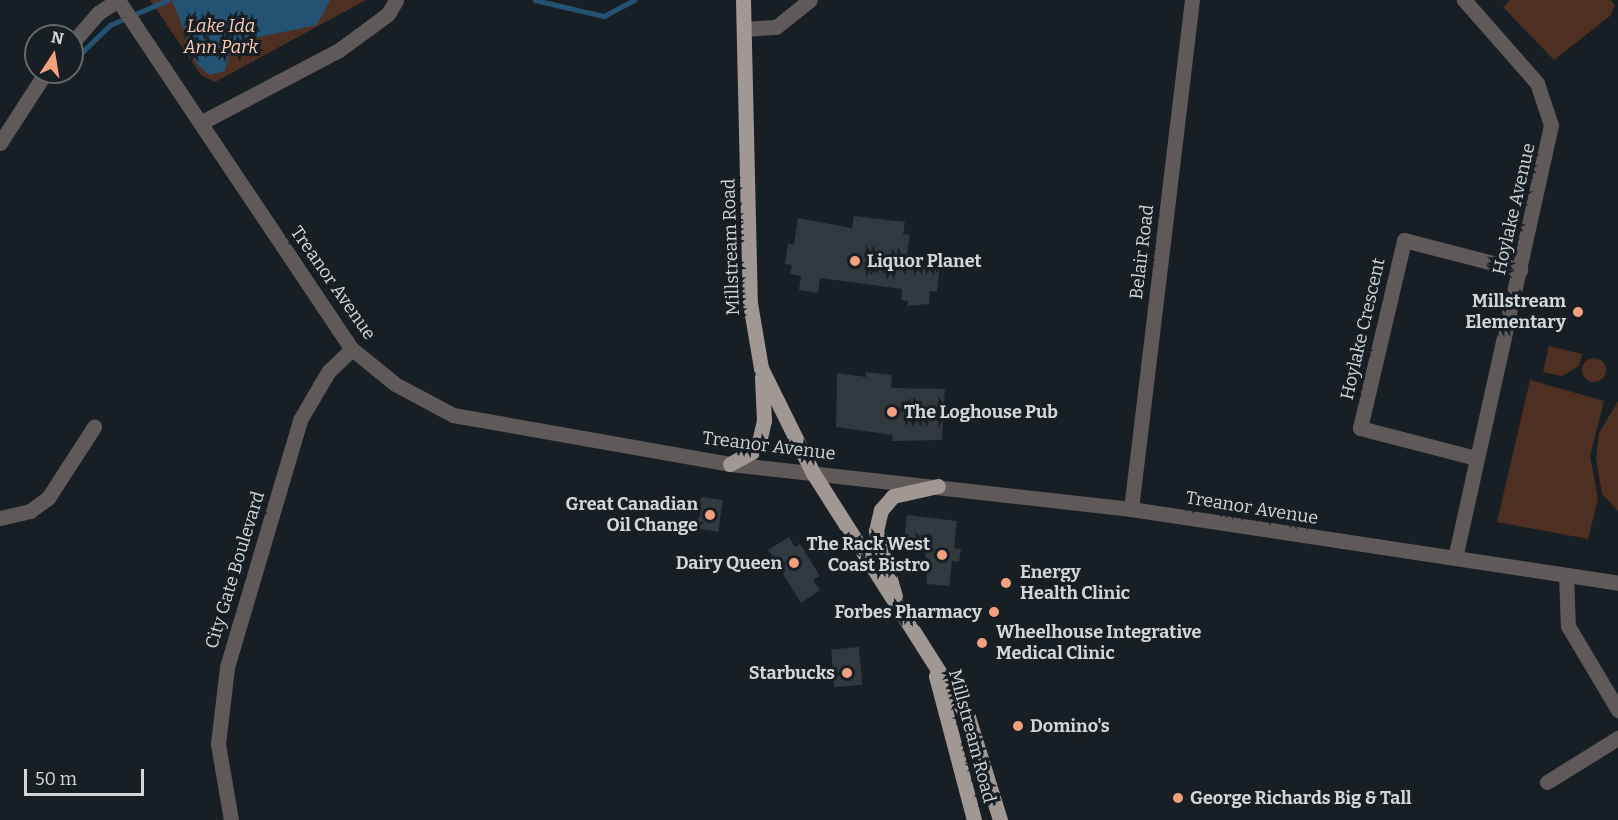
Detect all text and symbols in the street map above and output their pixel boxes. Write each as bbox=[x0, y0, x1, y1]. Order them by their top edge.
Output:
park label: Lake Ida Ann Park bbox=[184, 16, 258, 58]
north arrow bbox=[24, 24, 84, 84]
text: N bbox=[49, 27, 65, 48]
street label: Hoylake Avenue bbox=[1488, 141, 1540, 277]
street label: Millstream Road bbox=[718, 178, 744, 316]
street label: Belair Road bbox=[1125, 203, 1159, 301]
street label: Treanor Avenue bbox=[286, 222, 380, 344]
place label: Liquor Planet bbox=[867, 250, 982, 272]
marker: Liquor Planet bbox=[848, 254, 862, 268]
street label: Hoylake Crescent bbox=[1336, 256, 1390, 402]
place label: Millstream Elementary bbox=[1465, 291, 1566, 334]
marker: Millstream Elementary bbox=[1571, 305, 1585, 319]
place label: The Loghouse Pub bbox=[904, 401, 1058, 423]
marker: The Loghouse Pub bbox=[885, 405, 899, 419]
street label: Treanor Avenue bbox=[701, 427, 837, 465]
street label: Treanor Avenue bbox=[1184, 487, 1320, 529]
street label: City Gate Boulevard bbox=[201, 489, 269, 651]
place label: Great Canadian Oil Change bbox=[566, 494, 698, 536]
marker: Great Canadian Oil Change bbox=[703, 508, 717, 522]
place label: The Rack West Coast Bistro bbox=[807, 534, 930, 576]
marker: The Rack West Coast Bistro bbox=[935, 548, 949, 562]
place label: Dairy Queen bbox=[676, 552, 782, 574]
marker: Dairy Queen bbox=[787, 556, 801, 570]
place label: Energy Health Clinic bbox=[1020, 562, 1130, 604]
marker: Energy Health Clinic bbox=[997, 574, 1015, 592]
place label: Forbes Pharmacy bbox=[834, 601, 982, 623]
marker: Forbes Pharmacy bbox=[987, 605, 1001, 619]
place label: Wheelhouse Integrative Medical Clinic bbox=[996, 622, 1201, 664]
marker: Wheelhouse Integrative Medical Clinic bbox=[973, 634, 991, 652]
place label: Starbucks bbox=[749, 662, 835, 684]
marker: Starbucks bbox=[840, 666, 854, 680]
street label: Millstream Road bbox=[944, 667, 1000, 805]
place label: Domino's bbox=[1030, 715, 1110, 737]
marker: Domino's bbox=[1011, 719, 1025, 733]
scale bar bbox=[27, 757, 147, 795]
text: 50 m bbox=[35, 768, 77, 790]
place label: George Richards Big & Tall bbox=[1190, 787, 1412, 809]
marker: George Richards Big & Tall bbox=[1171, 791, 1185, 805]

